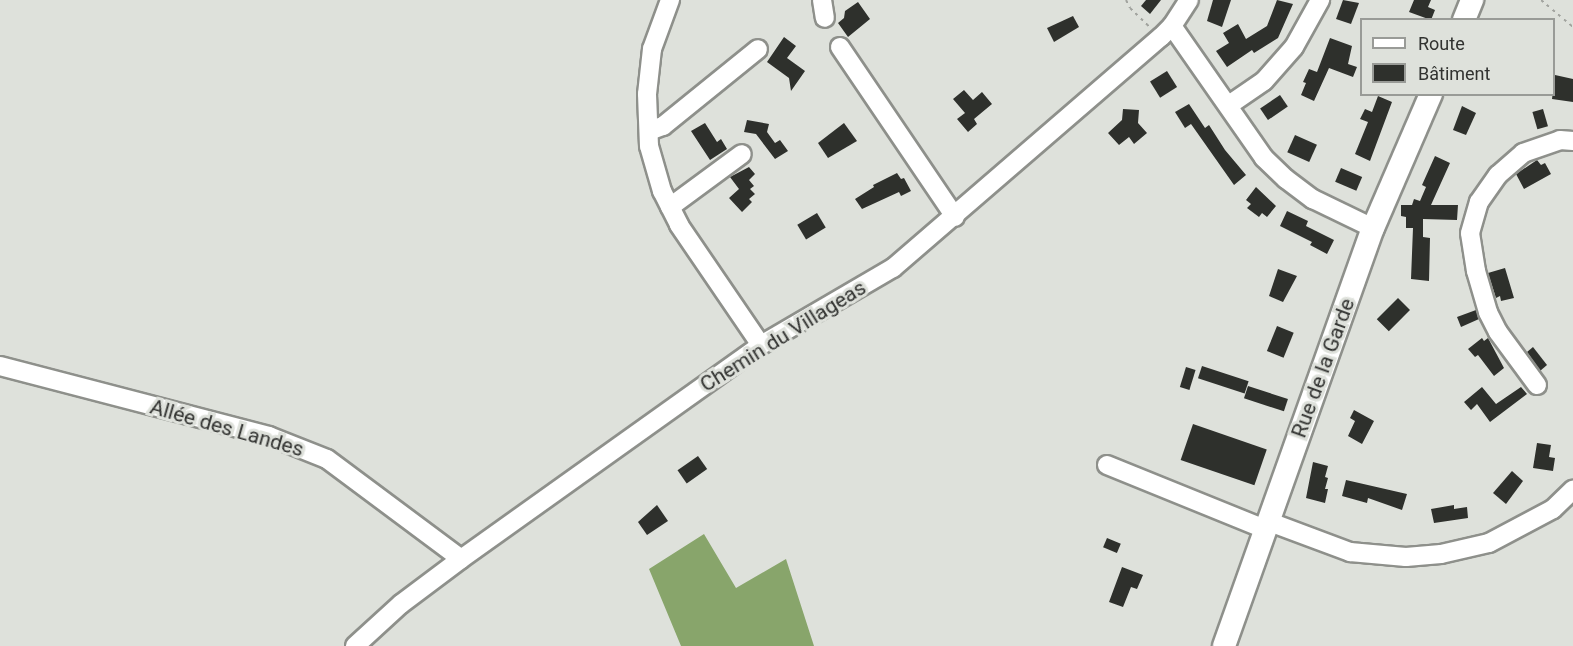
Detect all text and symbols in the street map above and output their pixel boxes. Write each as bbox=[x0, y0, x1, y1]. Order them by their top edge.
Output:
legend bbox=[1360, 18, 1555, 96]
text: Route bbox=[1418, 33, 1465, 54]
text: Bâtiment bbox=[1418, 63, 1490, 84]
street label: Chemin du Villageas bbox=[695, 275, 871, 397]
street label: Rue de la Garde bbox=[1286, 295, 1360, 441]
street label: Allée des Landes bbox=[147, 394, 307, 462]

